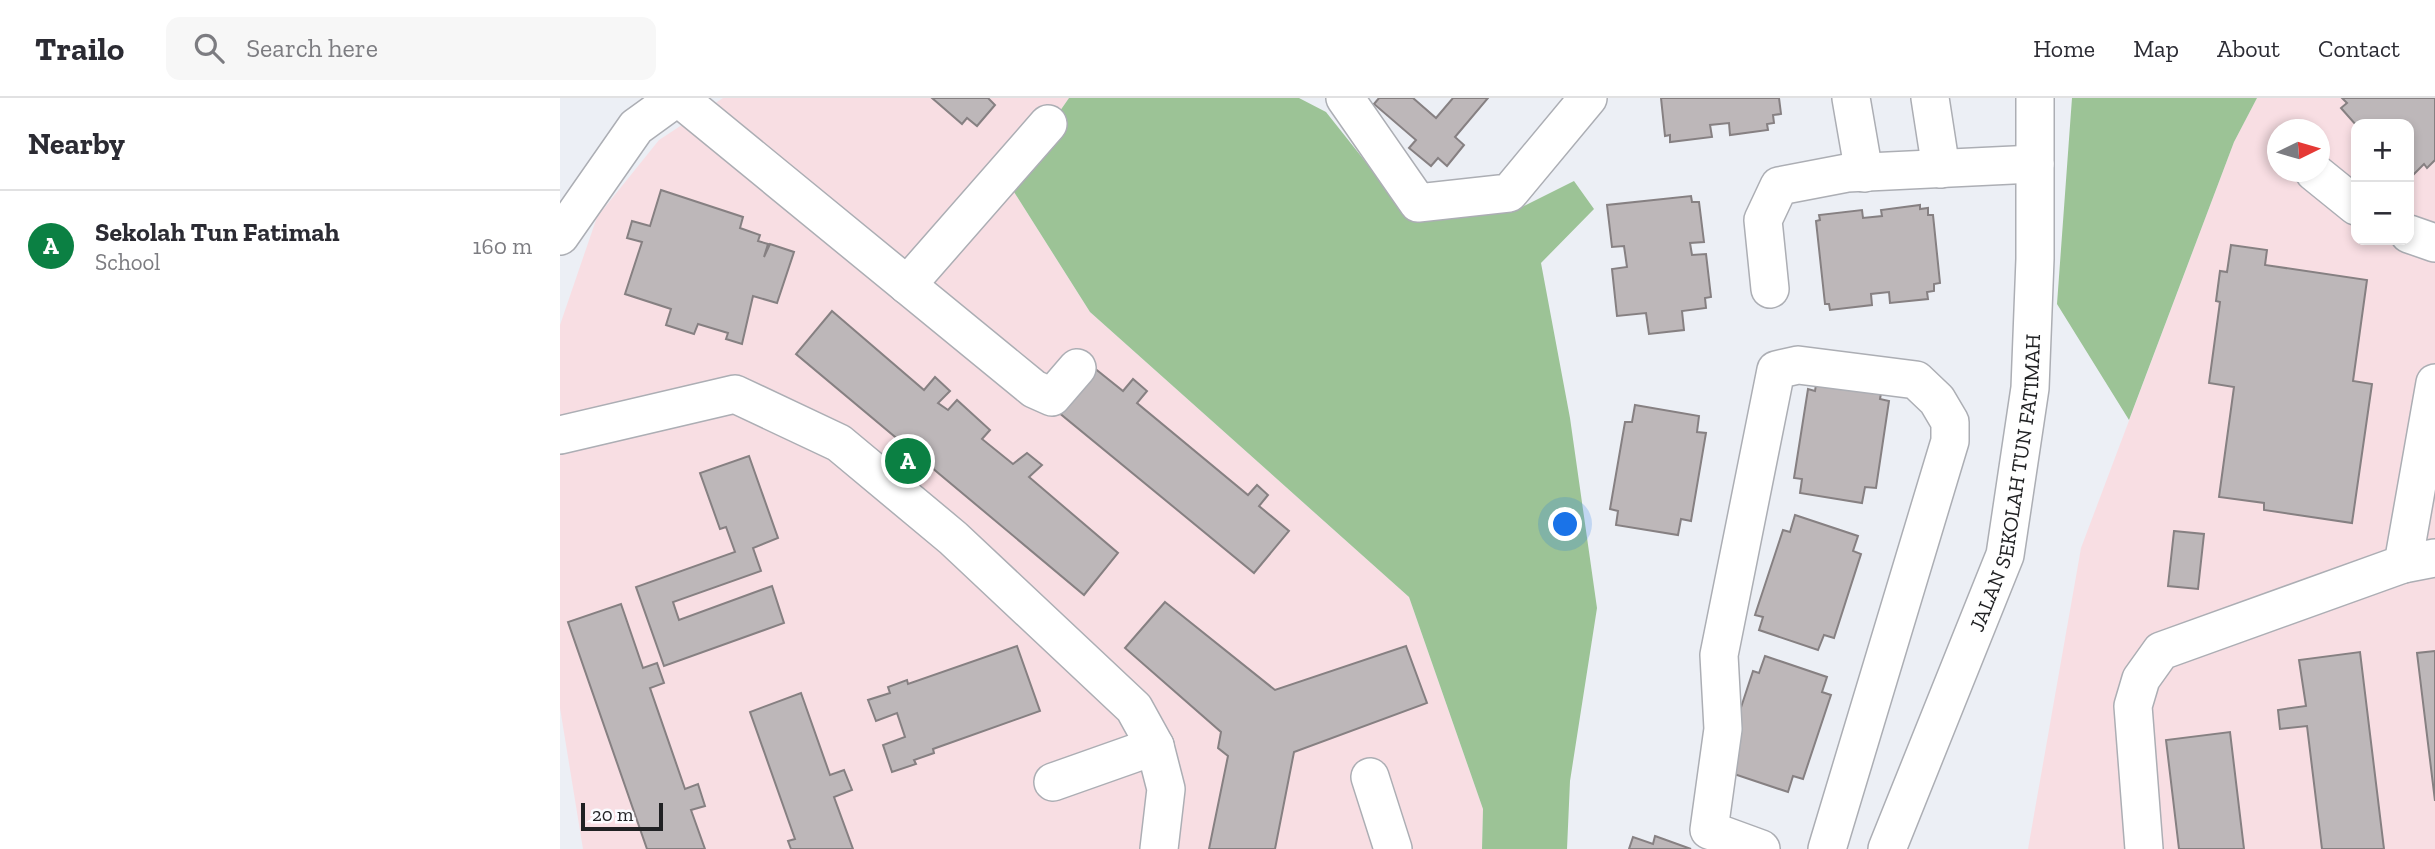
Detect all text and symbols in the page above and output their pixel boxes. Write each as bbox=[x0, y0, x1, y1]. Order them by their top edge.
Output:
search box bbox=[166, 17, 656, 80]
text: Trailo bbox=[35, 29, 124, 68]
icon: search bbox=[190, 29, 228, 67]
text: Search here bbox=[246, 32, 378, 64]
text: Home bbox=[2033, 34, 2095, 63]
text: Map bbox=[2133, 34, 2179, 63]
text: About bbox=[2217, 34, 2280, 63]
text: Contact bbox=[2318, 34, 2400, 63]
north arrow bbox=[2267, 119, 2330, 182]
map controls bbox=[2351, 119, 2414, 245]
button: + bbox=[2351, 119, 2414, 182]
text: Nearby bbox=[28, 126, 125, 162]
button: − bbox=[2351, 182, 2414, 245]
text: Sekolah Tun Fatimah bbox=[95, 216, 340, 248]
text: A bbox=[43, 232, 59, 260]
text: 160 m bbox=[473, 232, 532, 260]
text: School bbox=[95, 248, 160, 276]
street label: JALAN SEKOLAH TUN FATIMAH bbox=[1963, 333, 2045, 635]
pin: A bbox=[885, 435, 931, 487]
your location bbox=[1548, 507, 1582, 541]
scale bar bbox=[581, 800, 663, 832]
text: 20 m bbox=[592, 803, 633, 826]

